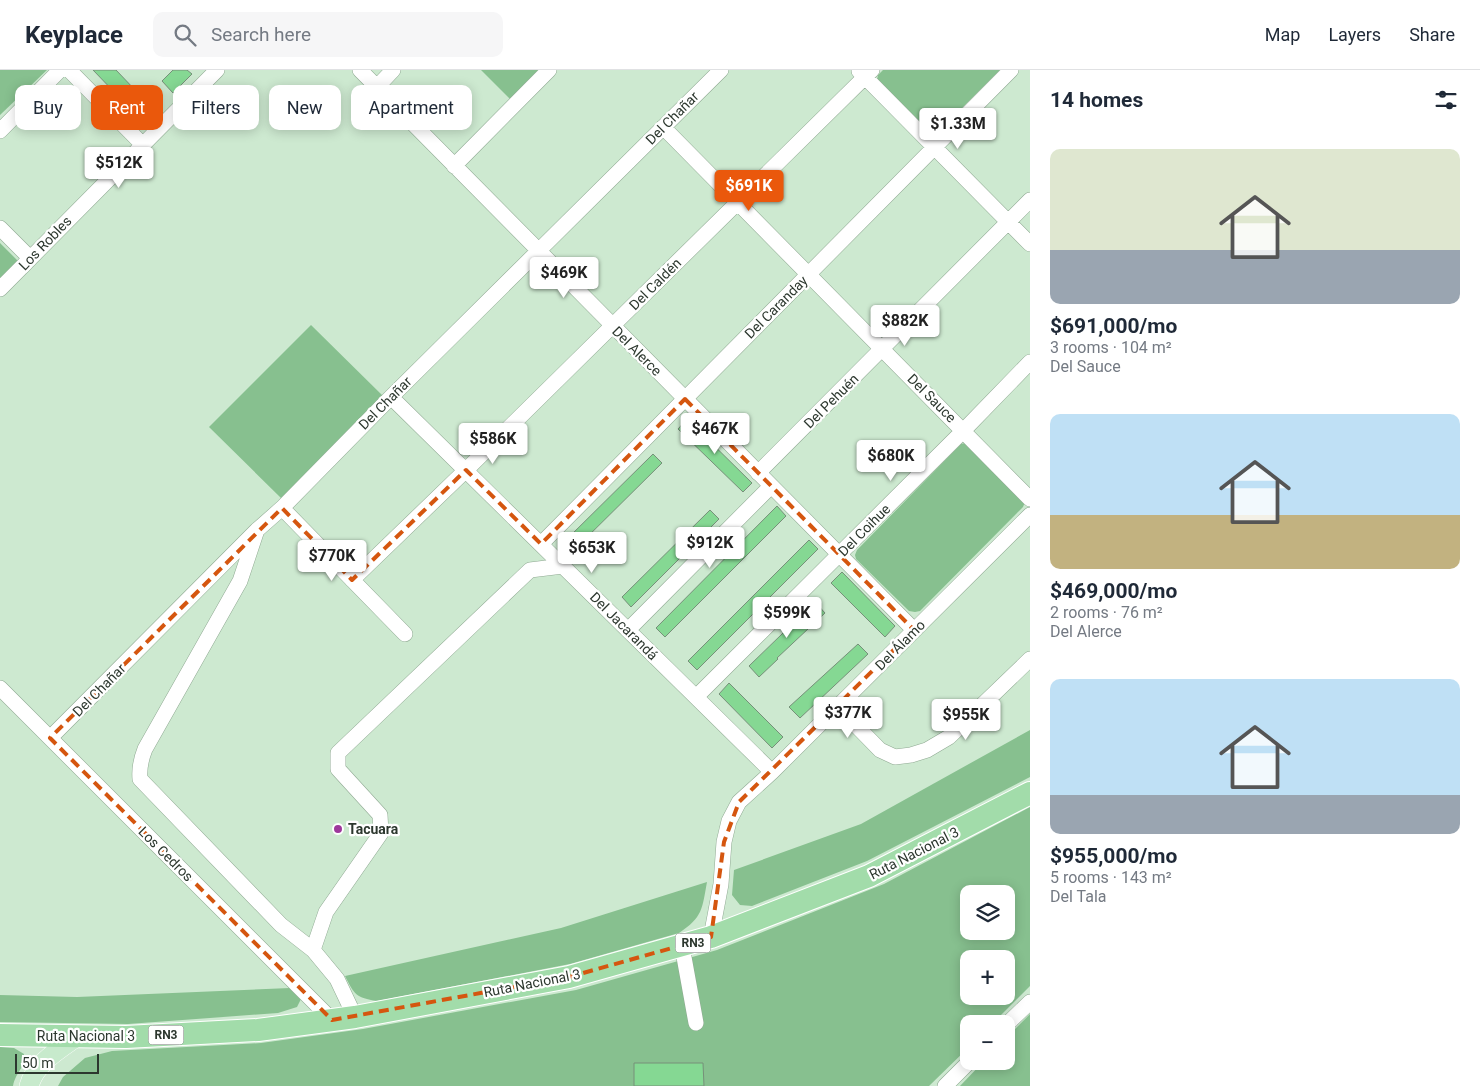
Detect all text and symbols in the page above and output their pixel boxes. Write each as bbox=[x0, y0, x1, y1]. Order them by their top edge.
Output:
search box bbox=[153, 12, 503, 57]
text: Keyplace bbox=[25, 21, 123, 49]
icon: search bbox=[171, 21, 199, 49]
text: Search here bbox=[211, 23, 311, 46]
text: Map bbox=[1265, 24, 1300, 45]
text: Layers bbox=[1328, 24, 1381, 45]
text: Share bbox=[1409, 24, 1455, 45]
chip: Buy bbox=[15, 85, 81, 130]
chip: Rent bbox=[91, 85, 163, 130]
chip: Filters bbox=[173, 85, 259, 130]
chip: New bbox=[269, 85, 341, 130]
chip: Apartment bbox=[351, 85, 472, 130]
icon: filters bbox=[1432, 86, 1460, 114]
street label: Del Chañar bbox=[642, 88, 702, 148]
text: 14 homes bbox=[1050, 88, 1143, 112]
pin: $1.33M bbox=[917, 108, 999, 150]
text: $1.33M bbox=[930, 114, 986, 133]
pin: $512K bbox=[84, 146, 154, 189]
text: $512K bbox=[96, 153, 142, 172]
pin: $691K bbox=[714, 170, 784, 212]
text: $691K bbox=[726, 176, 772, 195]
icon: home bbox=[1210, 182, 1300, 272]
street label: Los Robles bbox=[15, 213, 75, 273]
street label: Del Caldén bbox=[626, 255, 684, 313]
pin: $469K bbox=[529, 256, 599, 299]
text: $469K bbox=[541, 263, 587, 282]
street label: Del Caranday bbox=[741, 272, 811, 342]
pin: $882K bbox=[870, 304, 940, 347]
text: $882K bbox=[882, 311, 928, 330]
text: $691,000/mo bbox=[1050, 314, 1177, 338]
street label: Del Alerce bbox=[609, 323, 665, 379]
text: 3 rooms · 104 m² bbox=[1050, 338, 1172, 357]
text: Del Sauce bbox=[1050, 357, 1121, 376]
street label: Del Sauce bbox=[904, 370, 960, 426]
street label: Del Pehuén bbox=[801, 371, 861, 431]
street label: Del Chañar bbox=[355, 373, 415, 433]
pin: $467K bbox=[680, 412, 750, 455]
text: $467K bbox=[692, 419, 738, 438]
pin: $586K bbox=[458, 422, 528, 465]
text: $586K bbox=[470, 429, 516, 448]
pin: $680K bbox=[856, 440, 926, 482]
text: $680K bbox=[868, 446, 914, 465]
icon: home bbox=[1210, 447, 1300, 537]
street label: Del Coihue bbox=[835, 501, 893, 559]
pin: $912K bbox=[675, 526, 745, 569]
pin: $653K bbox=[557, 532, 627, 574]
text: $912K bbox=[687, 533, 733, 552]
text: $653K bbox=[569, 538, 615, 557]
pin: $770K bbox=[297, 540, 367, 582]
text: $770K bbox=[309, 546, 355, 565]
text: $469,000/mo bbox=[1050, 579, 1177, 603]
street label: Del Jacarandá bbox=[587, 589, 661, 663]
pin: $599K bbox=[752, 596, 822, 639]
text: $599K bbox=[764, 603, 810, 622]
text: 2 rooms · 76 m² bbox=[1050, 603, 1163, 622]
street label: Del Álamo bbox=[871, 616, 928, 673]
text: Del Alerce bbox=[1050, 622, 1122, 641]
street label: Del Chañar bbox=[69, 660, 129, 720]
pin: $377K bbox=[813, 696, 883, 739]
pin: $955K bbox=[931, 698, 1001, 741]
text: $377K bbox=[825, 703, 871, 722]
text: $955K bbox=[943, 705, 989, 724]
icon: home bbox=[1210, 712, 1300, 802]
place label: Tacuara bbox=[348, 821, 399, 837]
street label: Los Cedros bbox=[135, 823, 197, 885]
marker: Tacuara bbox=[332, 823, 344, 835]
street label: Ruta Nacional 3 bbox=[867, 824, 961, 882]
text: $955,000/mo bbox=[1050, 844, 1177, 868]
text: 5 rooms · 143 m² bbox=[1050, 868, 1172, 887]
map controls bbox=[960, 885, 1015, 1070]
button: layers bbox=[960, 885, 1015, 940]
text: Del Tala bbox=[1050, 887, 1107, 906]
road number: RN3 bbox=[676, 934, 710, 952]
button: + bbox=[960, 950, 1015, 1005]
street label: Ruta Nacional 3 bbox=[482, 966, 582, 1000]
button: − bbox=[960, 1015, 1015, 1070]
road number: RN3 bbox=[148, 1026, 184, 1044]
street label: Ruta Nacional 3 bbox=[37, 1028, 135, 1044]
scale bar bbox=[15, 1051, 99, 1074]
text: 50 m bbox=[22, 1055, 54, 1071]

